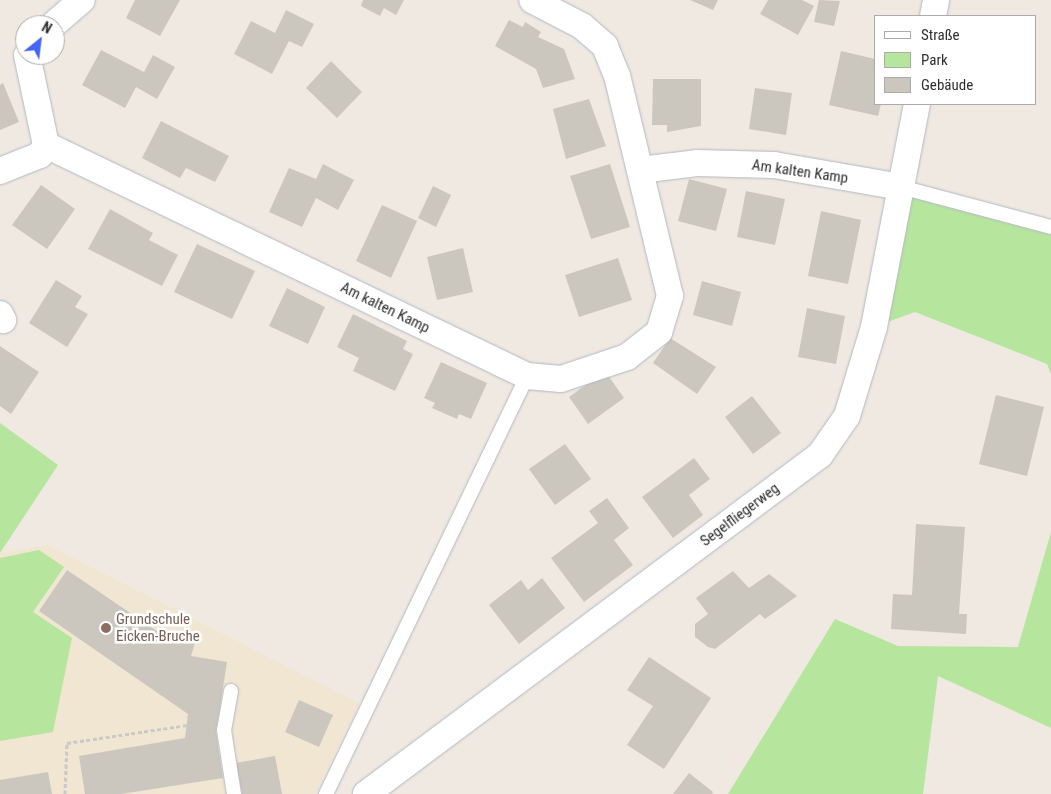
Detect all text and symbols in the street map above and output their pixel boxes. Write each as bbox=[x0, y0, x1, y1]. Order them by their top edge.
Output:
north arrow bbox=[15, 15, 65, 65]
legend bbox=[874, 15, 1036, 105]
text: N bbox=[39, 19, 54, 37]
text: Straße bbox=[921, 26, 960, 44]
text: Park bbox=[921, 51, 948, 69]
text: Gebäude bbox=[921, 76, 973, 94]
street label: Am kalten Kamp bbox=[751, 156, 849, 188]
street label: Am kalten Kamp bbox=[337, 279, 433, 337]
street label: Segelfliegerweg bbox=[697, 480, 783, 550]
place label: Grundschule Eicken-Bruche bbox=[116, 610, 200, 645]
marker: Grundschule Eicken-Bruche bbox=[100, 622, 112, 634]

